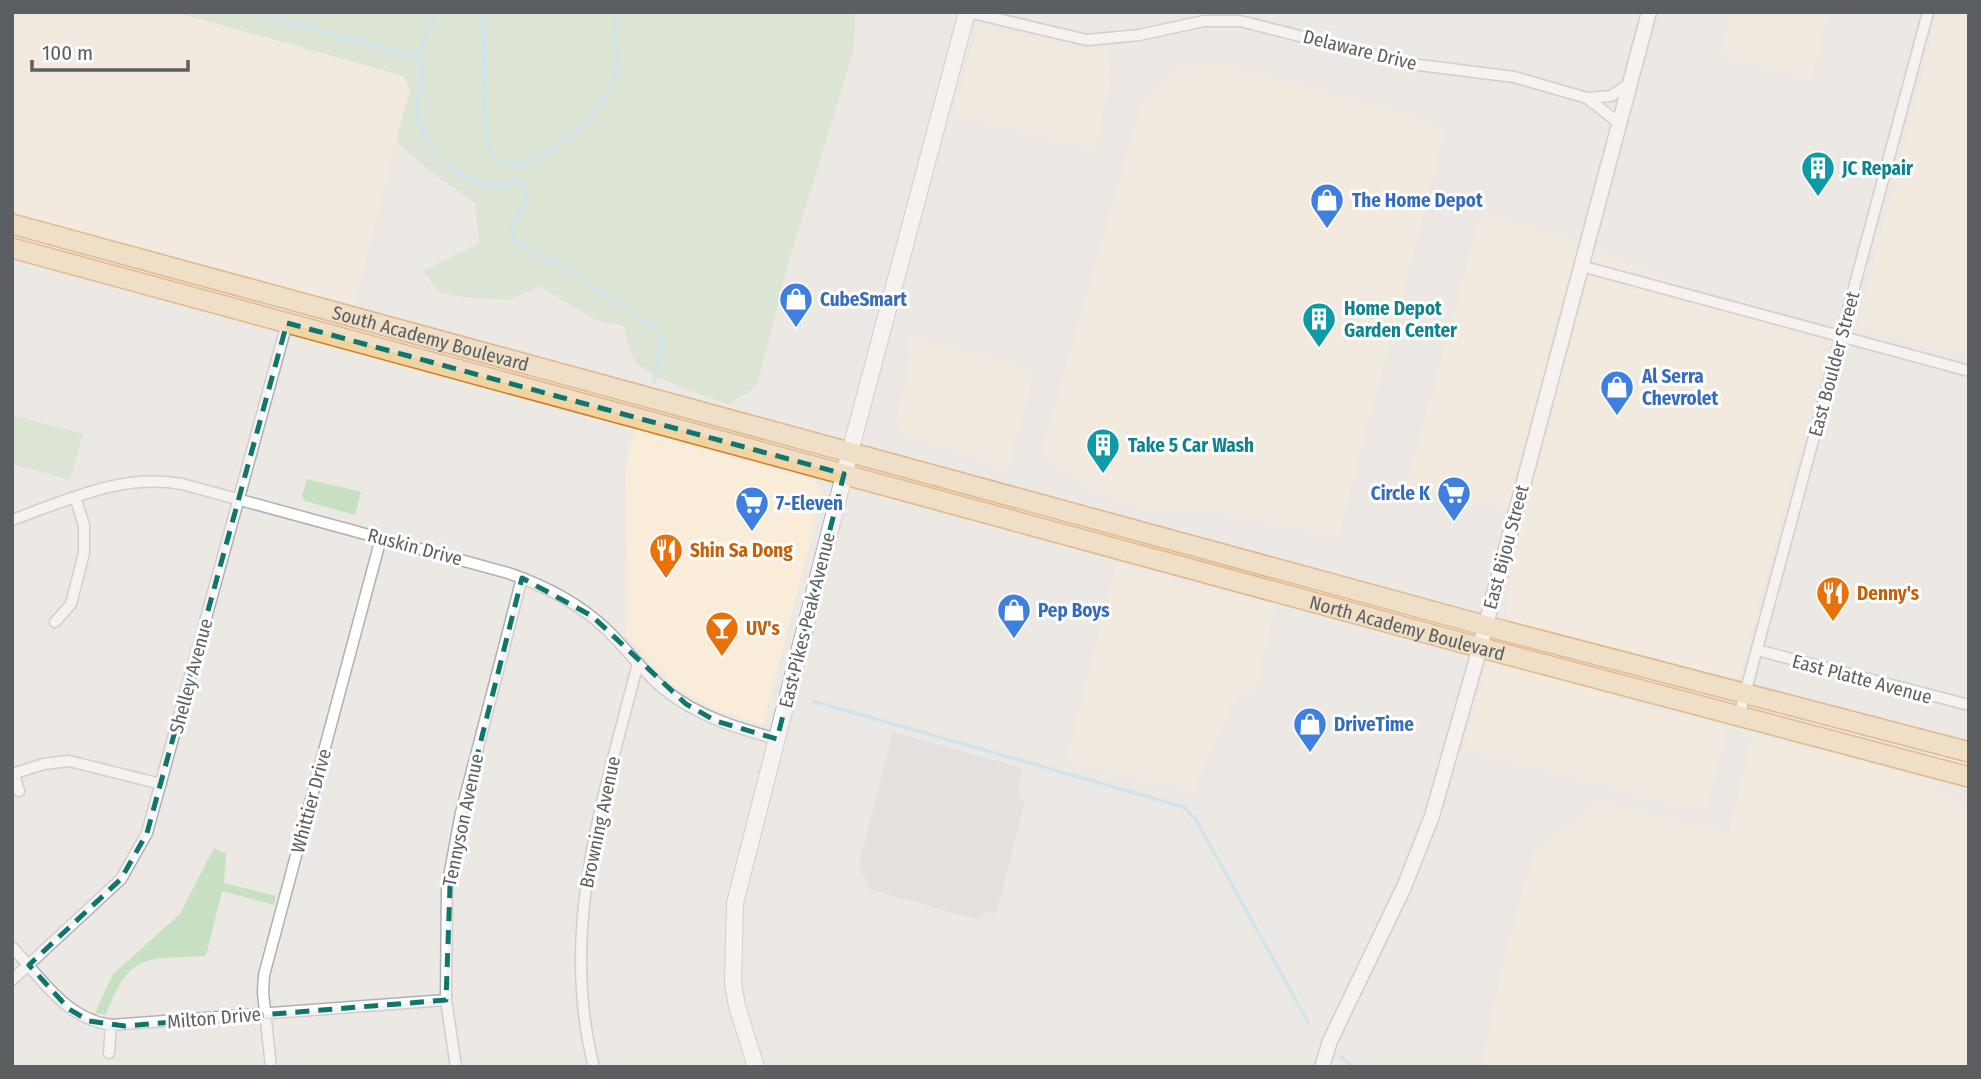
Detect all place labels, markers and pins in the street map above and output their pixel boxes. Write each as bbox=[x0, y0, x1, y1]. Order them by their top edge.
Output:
building icon: JC Repair bbox=[1799, 149, 1837, 198]
place label: JC Repair bbox=[1841, 157, 1914, 180]
shop icon: The Home Depot bbox=[1308, 181, 1346, 230]
place label: The Home Depot bbox=[1352, 189, 1483, 212]
shop icon: CubeSmart bbox=[777, 280, 815, 329]
place label: CubeSmart bbox=[820, 288, 907, 311]
place label: Home Depot Garden Center bbox=[1344, 297, 1458, 342]
building icon: Home Depot Garden Center bbox=[1300, 300, 1338, 349]
place label: Al Serra Chevrolet bbox=[1641, 365, 1718, 410]
shop icon: Al Serra Chevrolet bbox=[1598, 368, 1636, 417]
building icon: Take 5 Car Wash bbox=[1084, 426, 1122, 475]
place label: Take 5 Car Wash bbox=[1128, 434, 1254, 457]
supermarket icon: Circle K bbox=[1435, 474, 1473, 523]
place label: Circle K bbox=[1371, 482, 1431, 505]
supermarket icon: 7-Eleven bbox=[733, 484, 771, 533]
place label: 7-Eleven bbox=[776, 492, 843, 515]
restaurant icon: Shin Sa Dong bbox=[647, 531, 685, 580]
place label: Shin Sa Dong bbox=[690, 539, 793, 562]
restaurant icon: Denny's bbox=[1814, 574, 1852, 623]
place label: Denny's bbox=[1857, 582, 1920, 605]
shop icon: Pep Boys bbox=[995, 591, 1033, 640]
place label: Pep Boys bbox=[1038, 599, 1110, 622]
bar icon: UV's bbox=[703, 609, 741, 658]
place label: UV's bbox=[746, 617, 780, 640]
shop icon: DriveTime bbox=[1291, 705, 1329, 754]
place label: DriveTime bbox=[1334, 713, 1414, 736]

